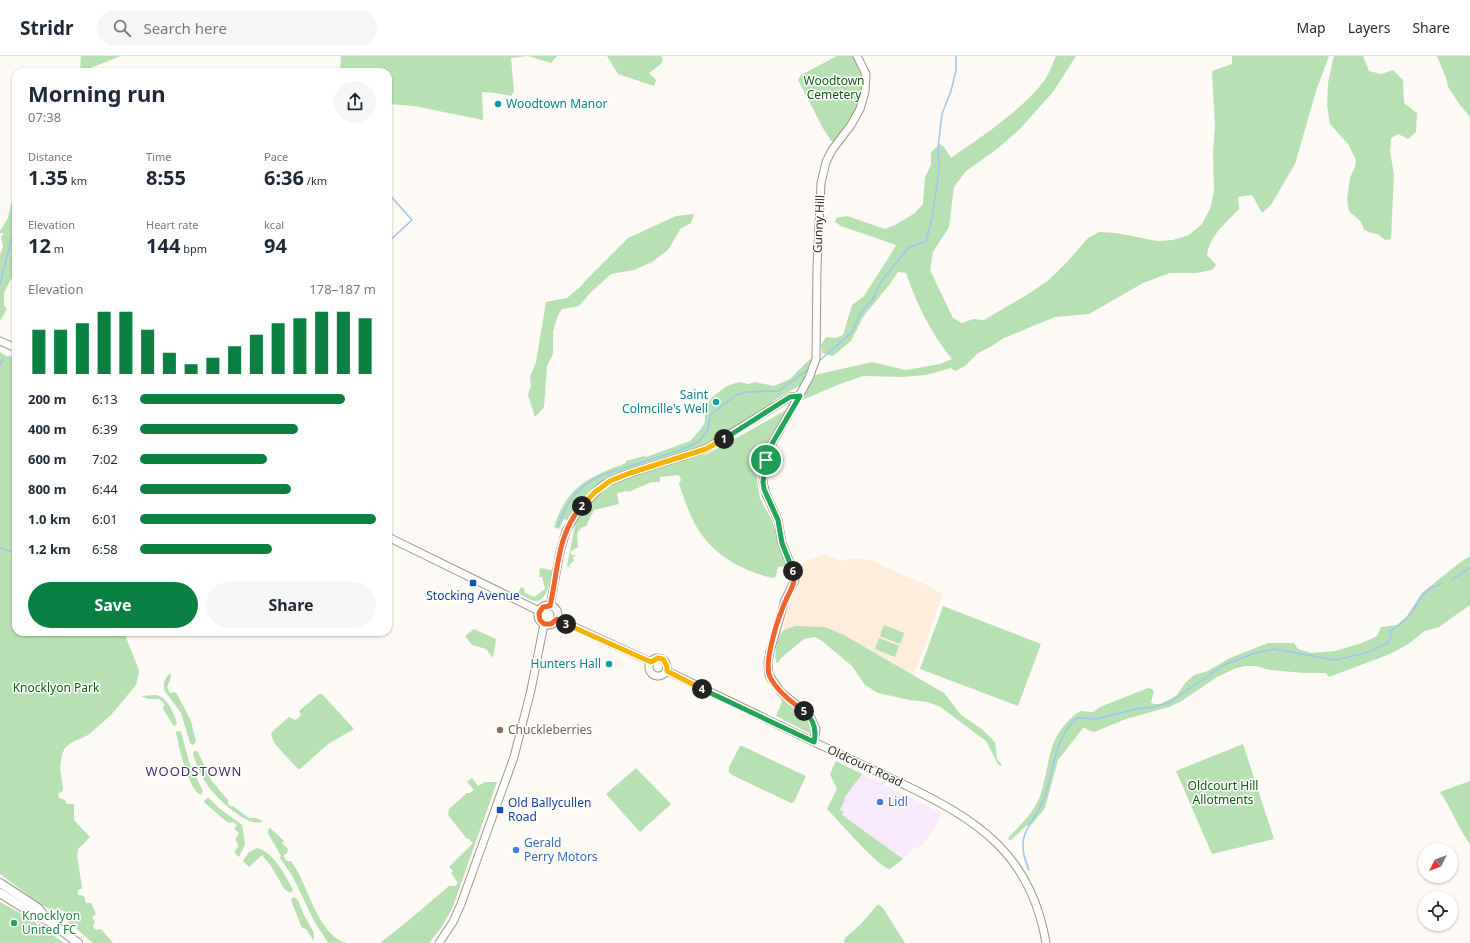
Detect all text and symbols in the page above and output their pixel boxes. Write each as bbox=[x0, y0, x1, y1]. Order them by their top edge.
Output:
search box bbox=[97, 10, 377, 46]
text: Stridr bbox=[20, 15, 73, 41]
icon: search bbox=[111, 17, 133, 39]
text: Search here bbox=[143, 18, 227, 38]
text: Map bbox=[1297, 18, 1326, 37]
text: Layers bbox=[1348, 18, 1390, 37]
text: Share bbox=[1412, 18, 1450, 37]
park label: Woodtown Cemetery bbox=[803, 72, 865, 103]
text: Morning run bbox=[28, 78, 166, 108]
button: share bbox=[334, 81, 376, 123]
place label: Woodtown Manor bbox=[506, 95, 607, 112]
marker: Woodtown Manor bbox=[493, 99, 503, 109]
text: 07:38 bbox=[28, 108, 61, 126]
text: Distance bbox=[28, 149, 73, 164]
text: Time bbox=[146, 149, 171, 164]
text: Pace bbox=[264, 149, 288, 164]
text: 1.35 bbox=[28, 164, 68, 191]
text: 8:55 bbox=[146, 164, 186, 191]
text: 6:36 bbox=[264, 164, 304, 191]
text: km bbox=[68, 173, 87, 188]
text: /km bbox=[304, 173, 327, 188]
street label: Gunny Hill bbox=[808, 194, 829, 254]
text: Elevation bbox=[28, 217, 75, 232]
text: Heart rate bbox=[146, 217, 199, 232]
text: kcal bbox=[264, 217, 284, 232]
text: 12 bbox=[28, 232, 51, 259]
text: 144 bbox=[146, 232, 180, 259]
text: 94 bbox=[264, 232, 287, 259]
text: m bbox=[51, 241, 64, 256]
text: bpm bbox=[180, 241, 207, 256]
text: Elevation bbox=[28, 280, 84, 298]
text: 178–187 m bbox=[309, 280, 376, 298]
place label: Saint Colmcille's Well bbox=[622, 386, 709, 417]
text: 200 m bbox=[28, 390, 66, 408]
text: 6:13 bbox=[92, 390, 118, 408]
marker: Saint Colmcille's Well bbox=[711, 397, 721, 407]
text: 400 m bbox=[28, 420, 66, 438]
text: 6:39 bbox=[92, 420, 118, 438]
pin: 1 bbox=[714, 429, 734, 449]
text: 1 bbox=[721, 431, 727, 446]
pin bbox=[749, 443, 783, 477]
icon: arrive bbox=[755, 449, 777, 471]
text: 600 m bbox=[28, 450, 66, 468]
text: 7:02 bbox=[92, 450, 118, 468]
text: 800 m bbox=[28, 480, 66, 498]
text: 6:44 bbox=[92, 480, 118, 498]
pin: 2 bbox=[572, 496, 592, 516]
text: 2 bbox=[579, 498, 585, 513]
text: 1.0 km bbox=[28, 510, 71, 528]
text: 6:01 bbox=[92, 510, 118, 528]
text: 1.2 km bbox=[28, 540, 71, 558]
text: 6:58 bbox=[92, 540, 118, 558]
pin: 6 bbox=[783, 561, 803, 581]
text: 6 bbox=[790, 563, 796, 578]
marker: Stocking Avenue bbox=[468, 578, 478, 588]
button: Save bbox=[28, 582, 198, 628]
button: Share bbox=[206, 582, 376, 628]
place label: Stocking Avenue bbox=[426, 587, 520, 604]
pin: 3 bbox=[556, 614, 576, 634]
text: 3 bbox=[563, 616, 569, 631]
place label: Hunters Hall bbox=[531, 655, 601, 672]
marker: Hunters Hall bbox=[604, 659, 614, 669]
park label: Knocklyon Park bbox=[13, 679, 100, 696]
pin: 4 bbox=[692, 679, 712, 699]
text: 4 bbox=[699, 681, 705, 696]
pin: 5 bbox=[794, 701, 814, 721]
text: 5 bbox=[801, 703, 807, 718]
place label: Chuckleberries bbox=[508, 721, 592, 738]
marker: Chuckleberries bbox=[495, 725, 505, 735]
street label: Oldcourt Road bbox=[825, 741, 906, 790]
district label: WOODSTOWN bbox=[146, 762, 242, 780]
park label: Oldcourt Hill Allotments bbox=[1188, 777, 1258, 808]
place label: Lidl bbox=[888, 793, 908, 810]
place label: Old Ballycullen Road bbox=[508, 794, 591, 825]
marker: Lidl bbox=[875, 797, 885, 807]
marker: Old Ballycullen Road bbox=[495, 805, 505, 815]
place label: Gerald Perry Motors bbox=[524, 834, 598, 865]
north arrow bbox=[1418, 843, 1458, 883]
map controls bbox=[1418, 843, 1458, 931]
marker: Gerald Perry Motors bbox=[511, 845, 521, 855]
button: locate bbox=[1418, 891, 1458, 931]
place label: Knocklyon United FC bbox=[22, 907, 80, 938]
marker: Knocklyon United FC bbox=[9, 918, 19, 928]

